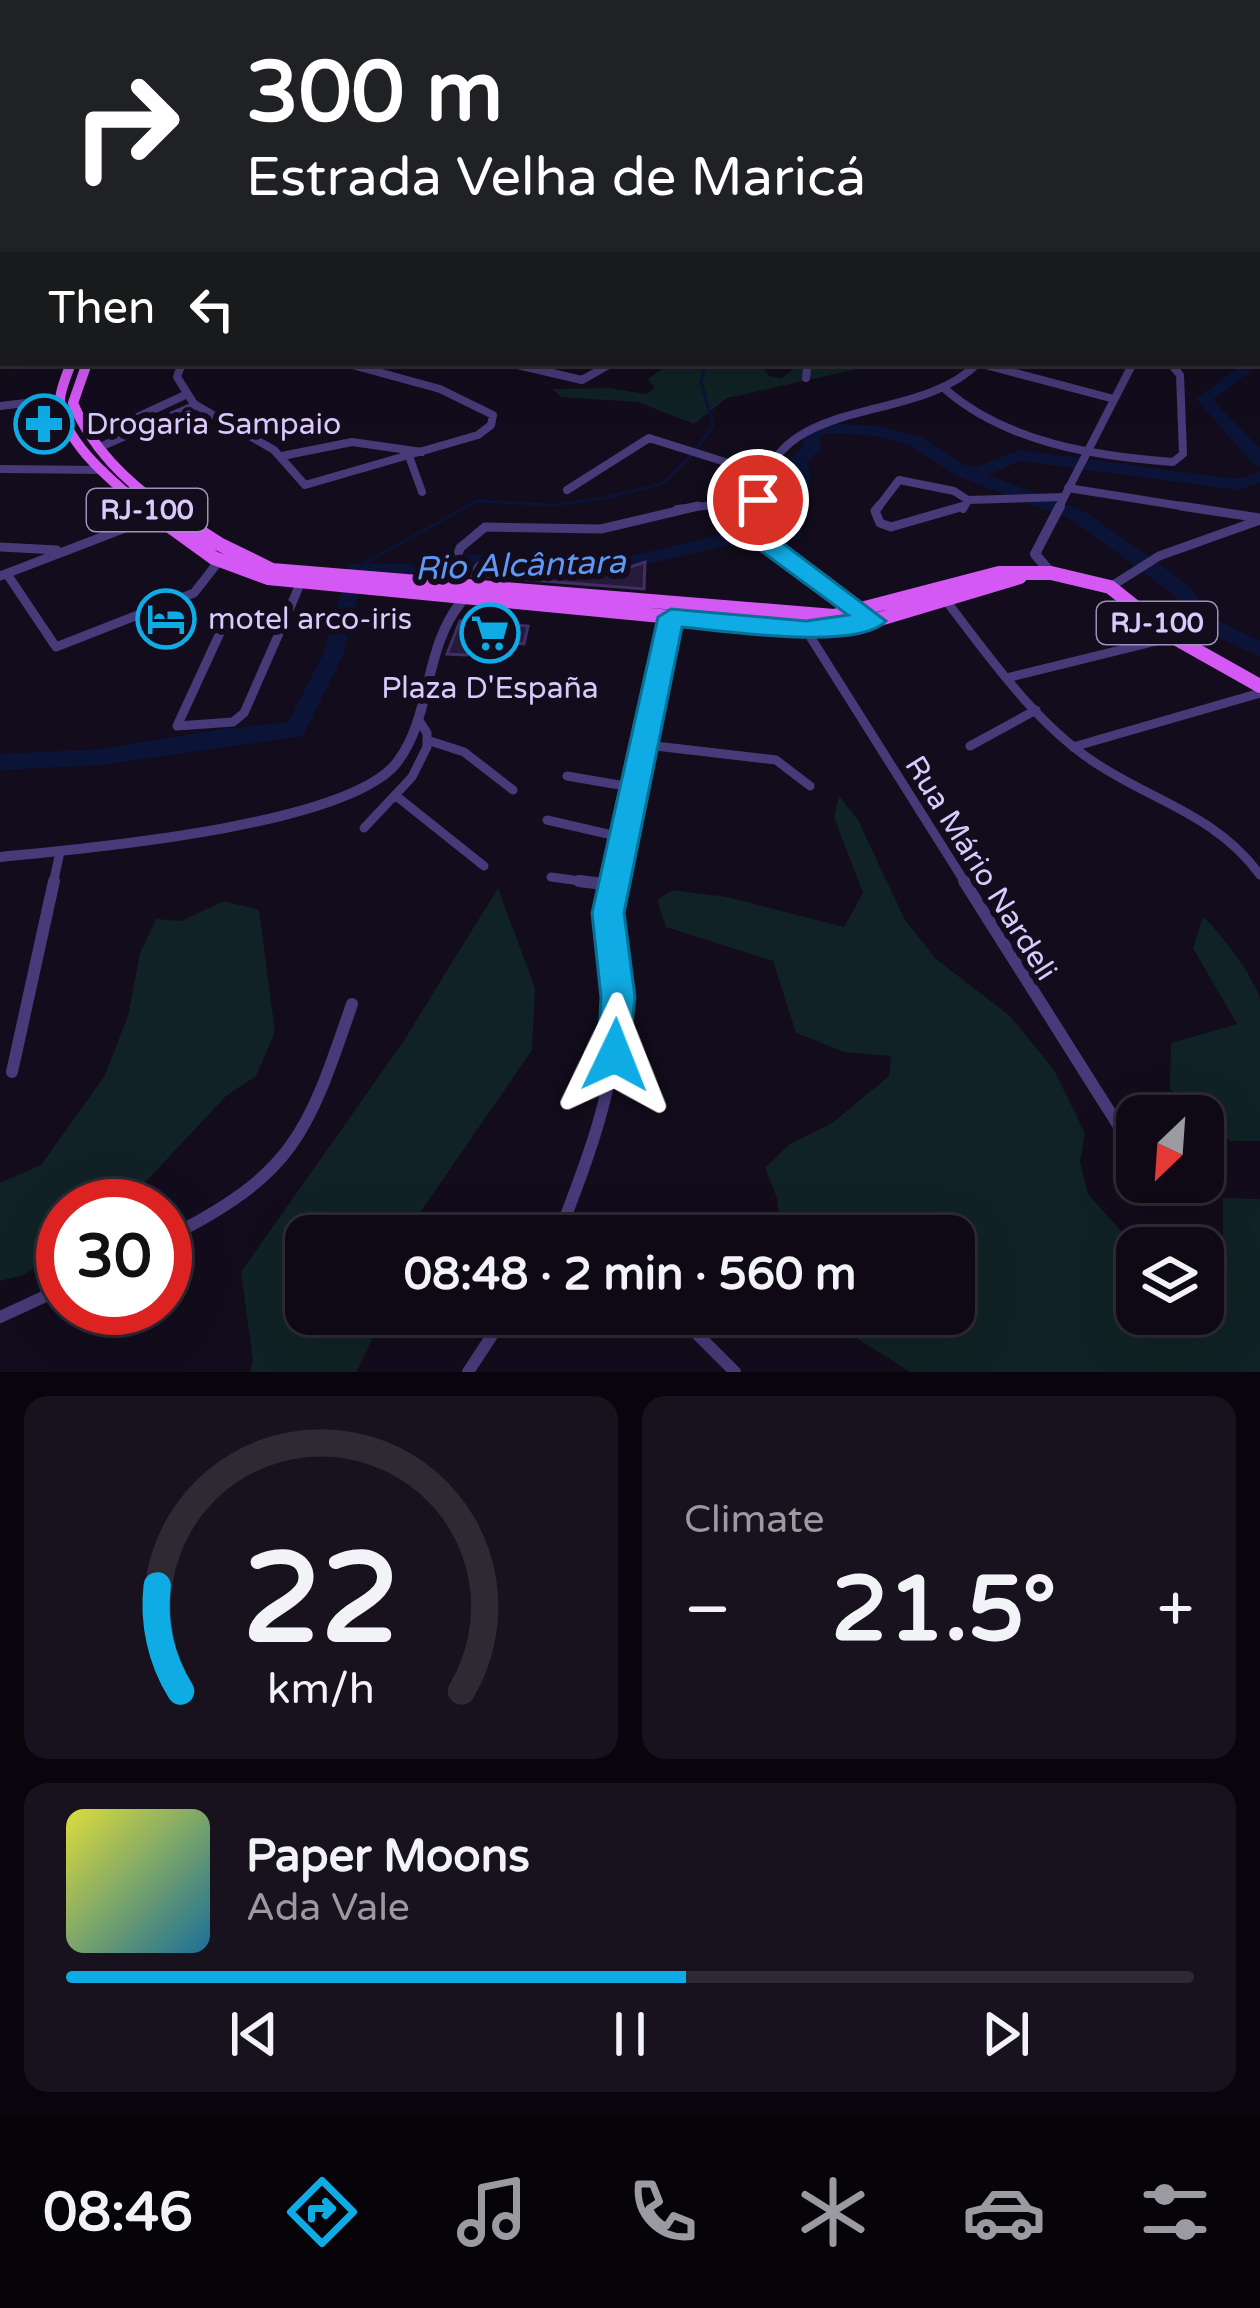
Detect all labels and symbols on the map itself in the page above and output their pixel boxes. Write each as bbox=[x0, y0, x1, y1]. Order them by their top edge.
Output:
pharmacy icon: Drogaria Sampaio bbox=[13, 393, 75, 455]
place label: Drogaria Sampaio bbox=[86, 406, 341, 443]
pin bbox=[707, 449, 809, 551]
road number: RJ-100 bbox=[87, 489, 207, 531]
water label: Rio Alcântara bbox=[414, 542, 628, 589]
hotel icon: motel arco-iris bbox=[135, 588, 197, 650]
place label: motel arco-iris bbox=[208, 601, 412, 638]
supermarket icon: Plaza D'España bbox=[459, 602, 521, 664]
road number: RJ-100 bbox=[1097, 602, 1217, 644]
place label: Plaza D'España bbox=[381, 670, 599, 707]
street label: Rua Mário Nardeli bbox=[897, 749, 1065, 987]
position arrow bbox=[552, 992, 678, 1118]
north arrow bbox=[1116, 1095, 1224, 1203]
speed limit sign: 30 bbox=[36, 1179, 192, 1335]

